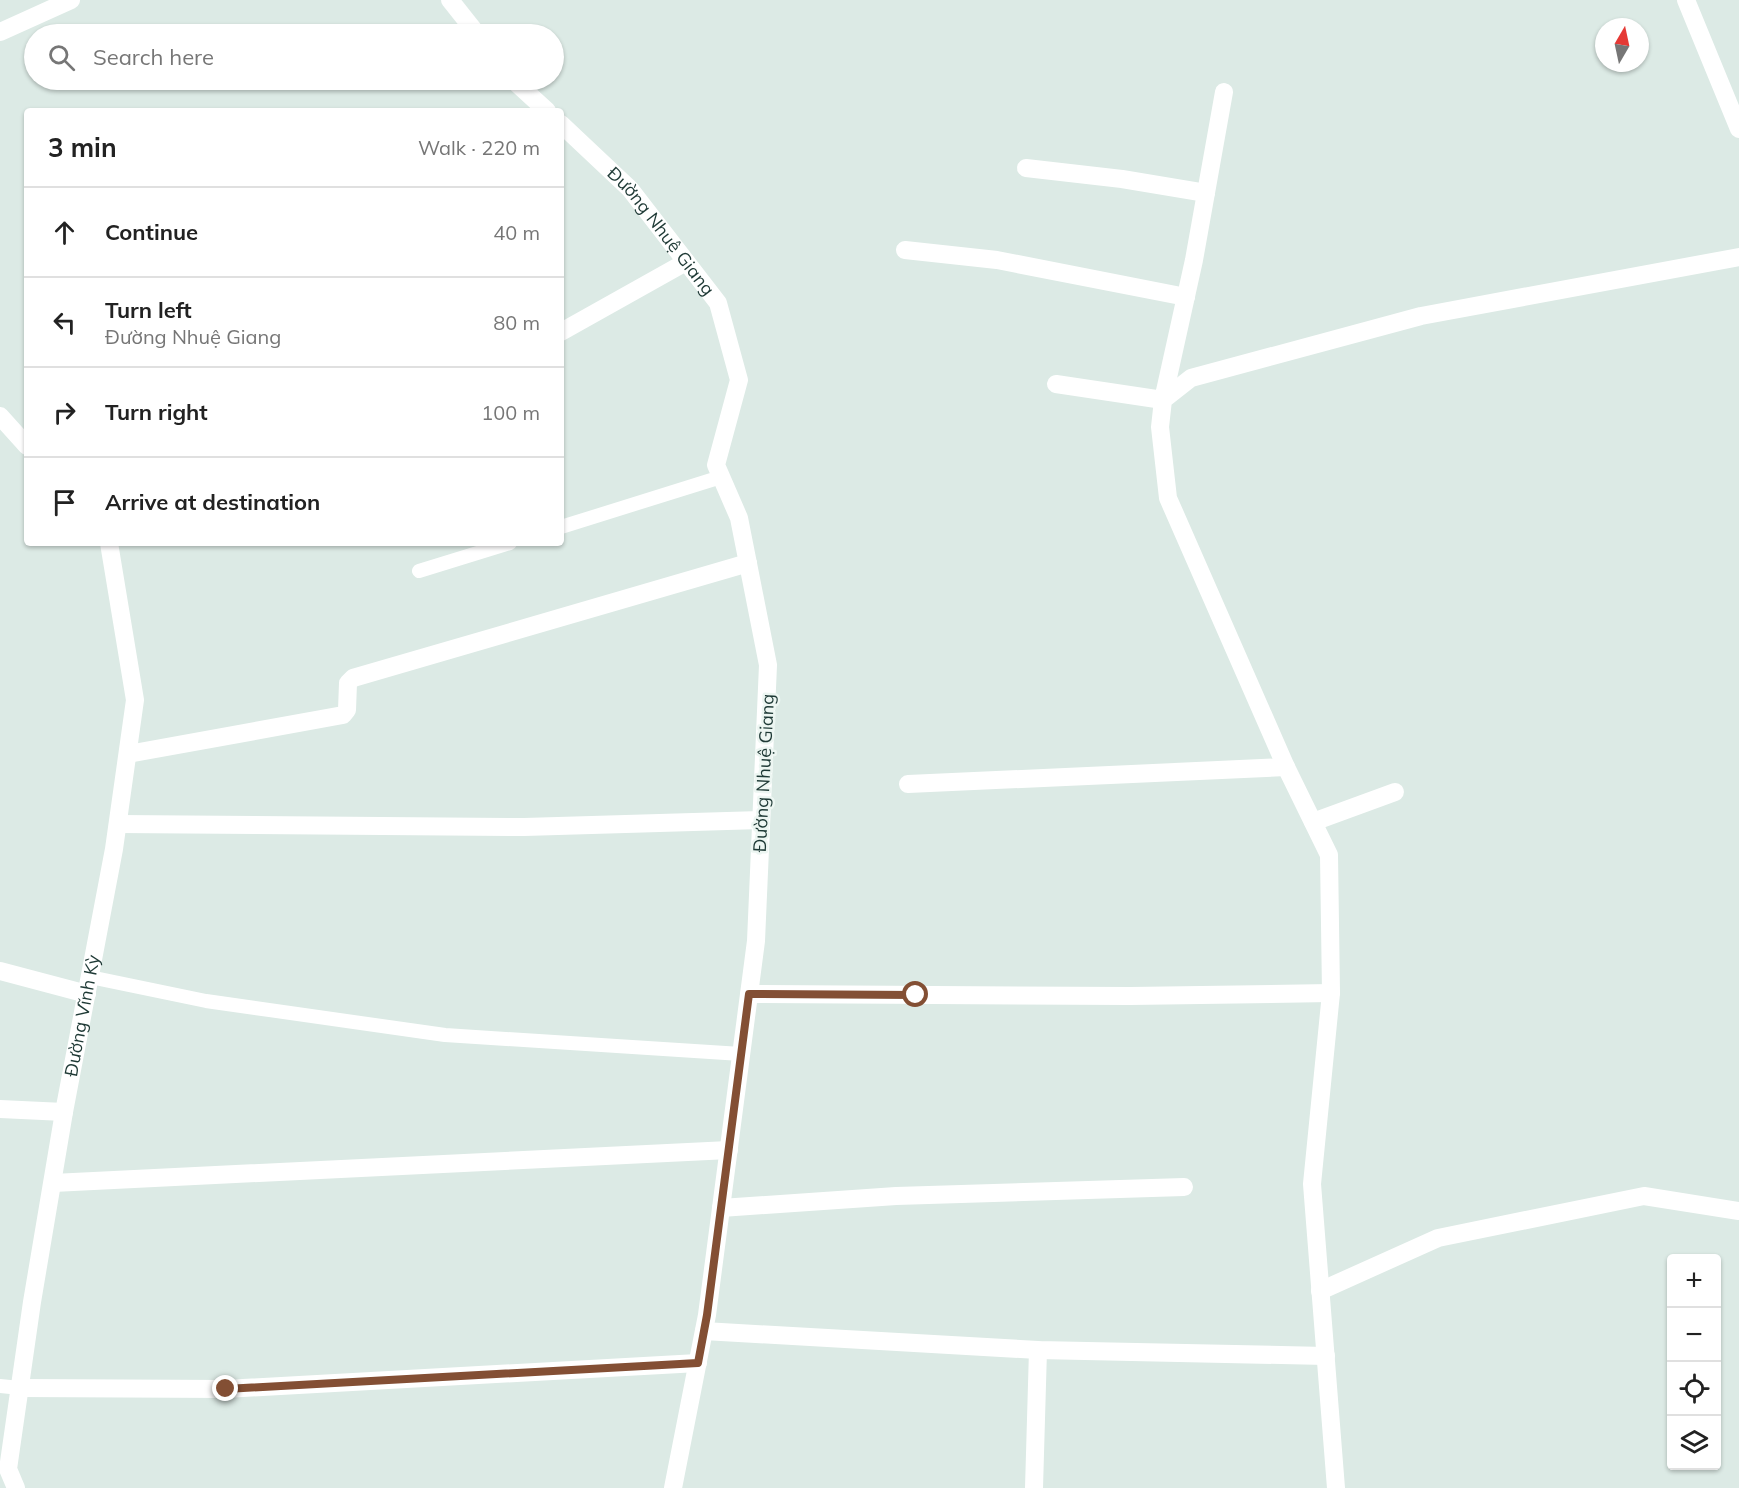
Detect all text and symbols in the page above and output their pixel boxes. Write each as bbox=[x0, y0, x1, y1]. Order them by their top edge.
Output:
north arrow bbox=[1595, 18, 1649, 72]
search box bbox=[24, 24, 564, 90]
icon: search bbox=[45, 41, 78, 74]
text: Search here bbox=[93, 43, 214, 71]
text: 3 min bbox=[48, 131, 117, 164]
text: Walk · 220 m bbox=[418, 135, 540, 160]
street label: Đường Nhuệ Giang bbox=[603, 162, 720, 300]
icon: ahead bbox=[48, 216, 81, 249]
text: Continue bbox=[105, 218, 198, 246]
text: 40 m bbox=[493, 220, 540, 245]
text: Turn left bbox=[105, 296, 192, 324]
icon: left bbox=[48, 306, 81, 339]
text: 80 m bbox=[493, 310, 540, 335]
text: Đường Nhuệ Giang bbox=[105, 324, 281, 349]
icon: right bbox=[48, 396, 81, 429]
text: Turn right bbox=[105, 398, 208, 426]
text: 100 m bbox=[481, 400, 540, 425]
icon: arrive bbox=[48, 486, 81, 519]
text: Arrive at destination bbox=[105, 488, 320, 516]
street label: Đường Nhuệ Giang bbox=[748, 693, 779, 853]
street label: Đường Vĩnh Kỳ bbox=[59, 952, 105, 1078]
route start bbox=[902, 981, 928, 1007]
map controls bbox=[1667, 1254, 1721, 1470]
button: + bbox=[1667, 1254, 1721, 1308]
button: − bbox=[1667, 1308, 1721, 1362]
button: locate bbox=[1667, 1362, 1721, 1416]
route end bbox=[212, 1375, 238, 1401]
button: layers bbox=[1667, 1416, 1721, 1470]

